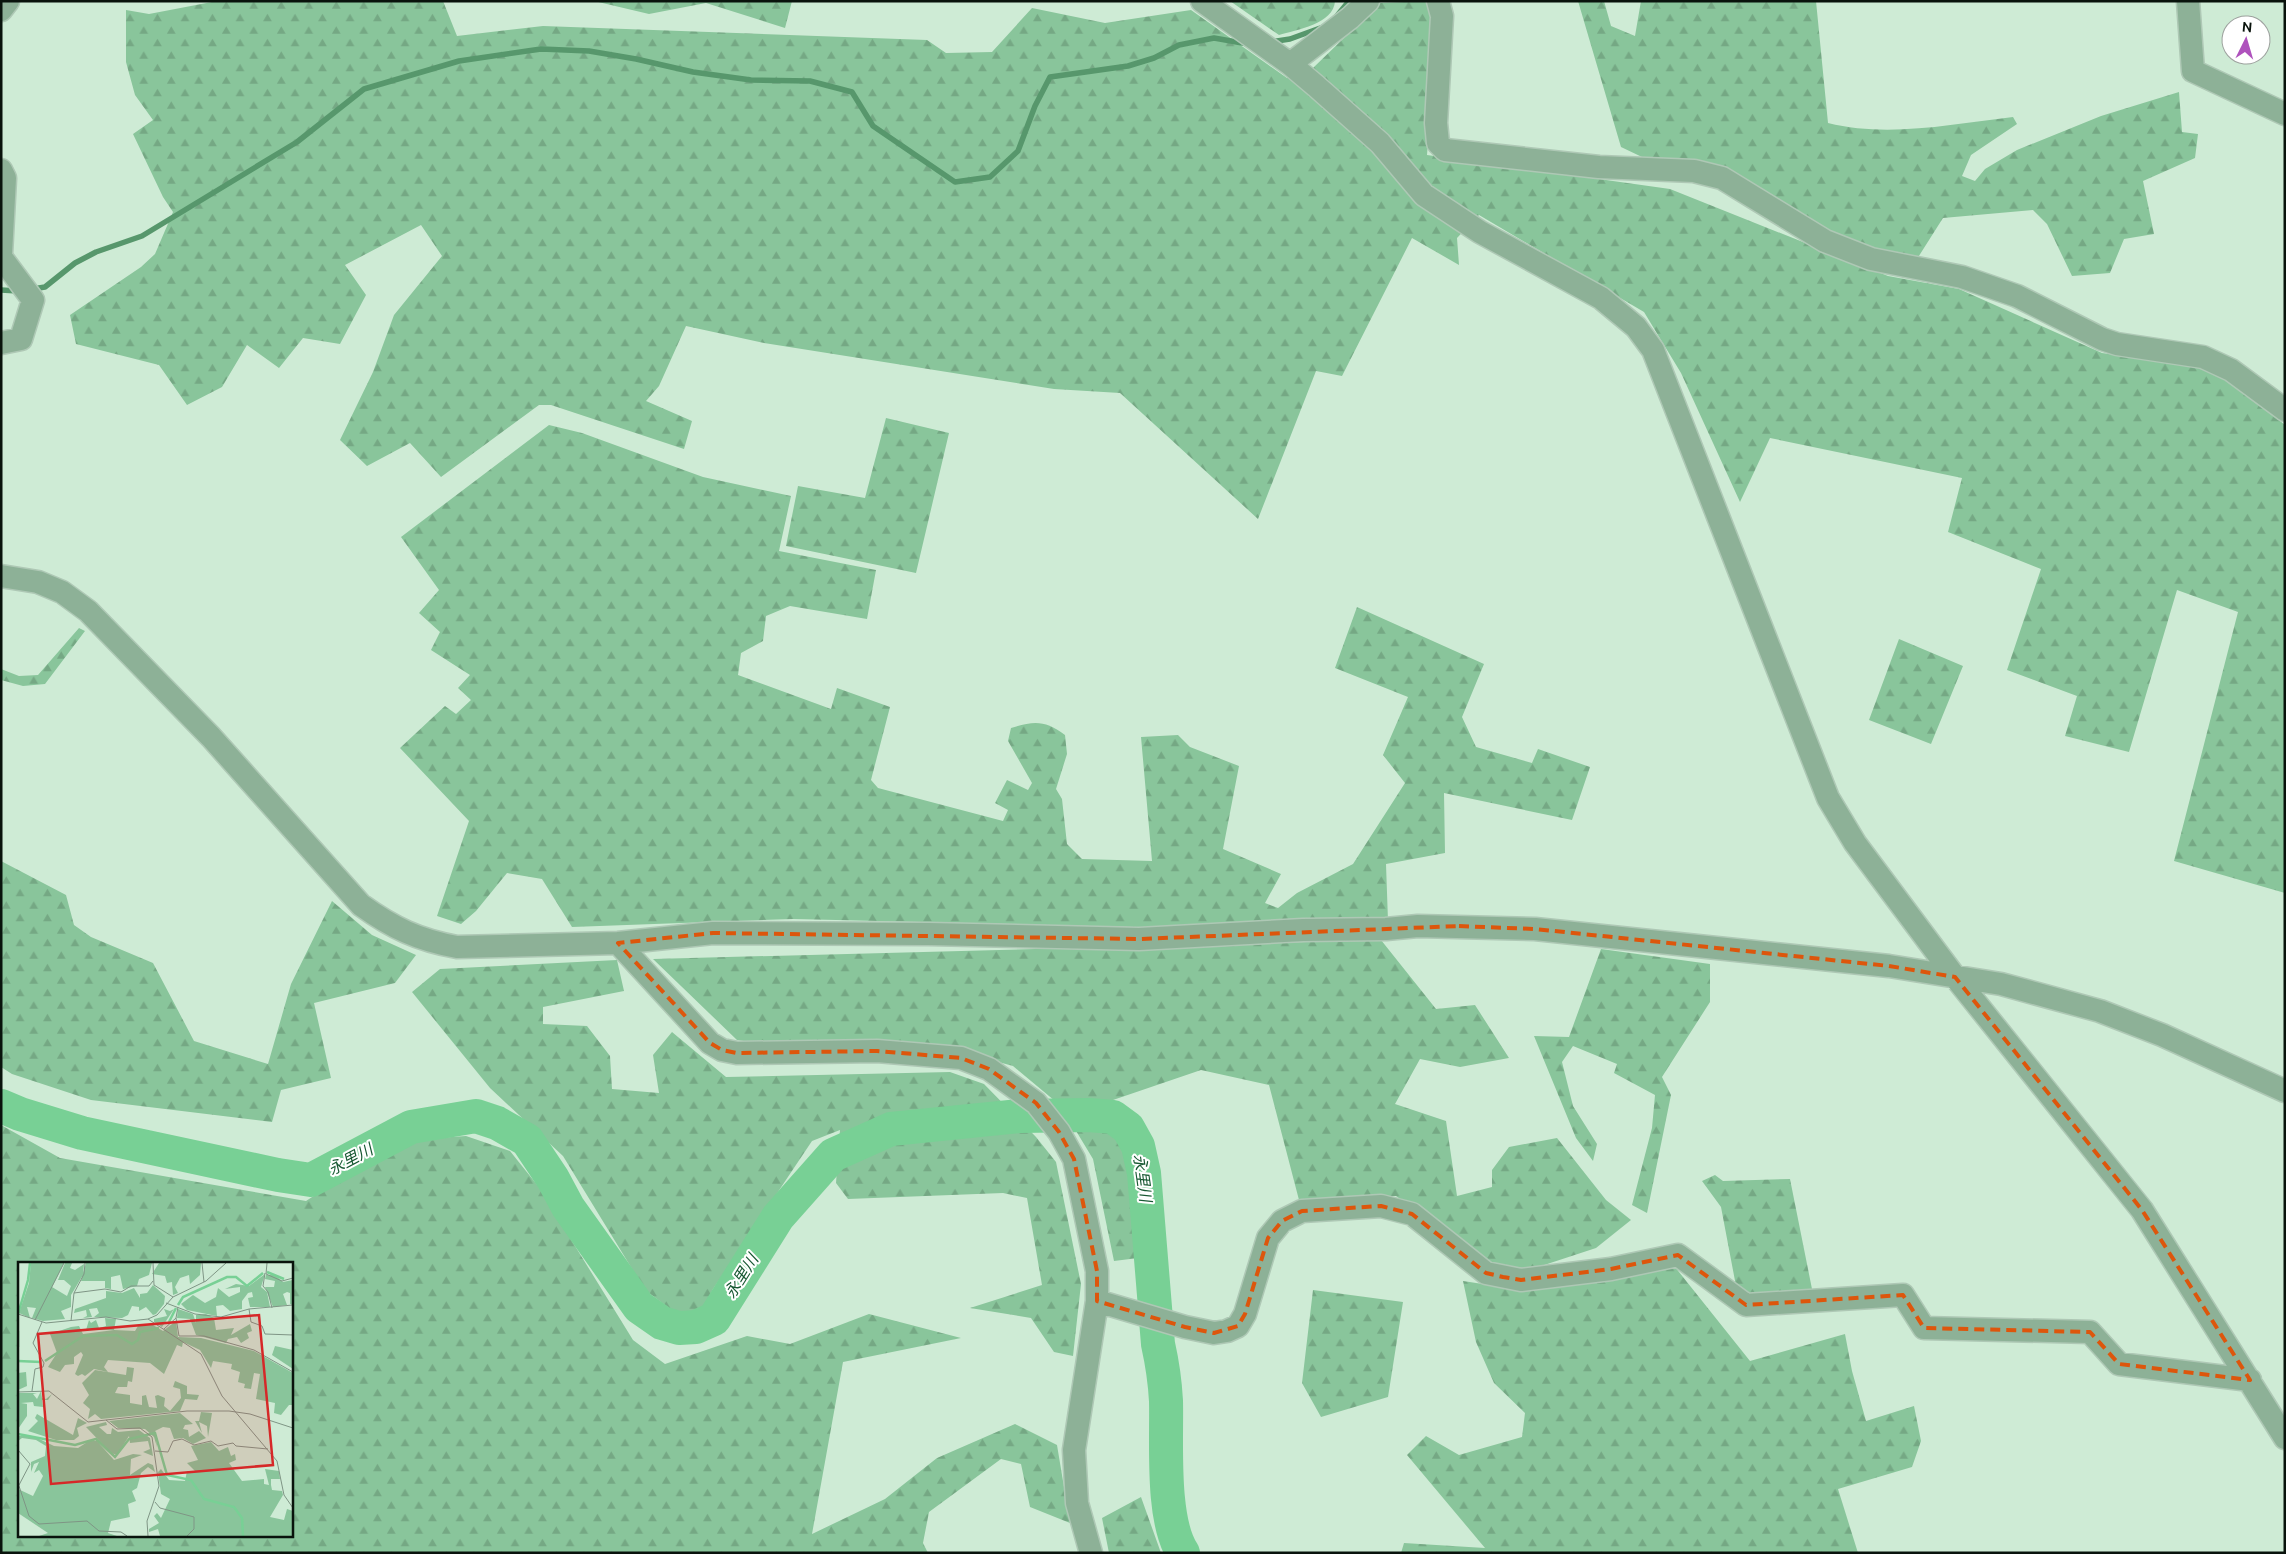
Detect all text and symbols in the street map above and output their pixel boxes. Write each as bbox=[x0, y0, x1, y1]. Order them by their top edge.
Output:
north arrow bbox=[2221, 15, 2271, 65]
text: N bbox=[2241, 19, 2253, 35]
water label: 永里川 bbox=[325, 1139, 377, 1178]
water label: 永里川 bbox=[1131, 1153, 1156, 1205]
water label: 永里川 bbox=[721, 1249, 762, 1301]
inset map bbox=[18, 1262, 292, 1536]

